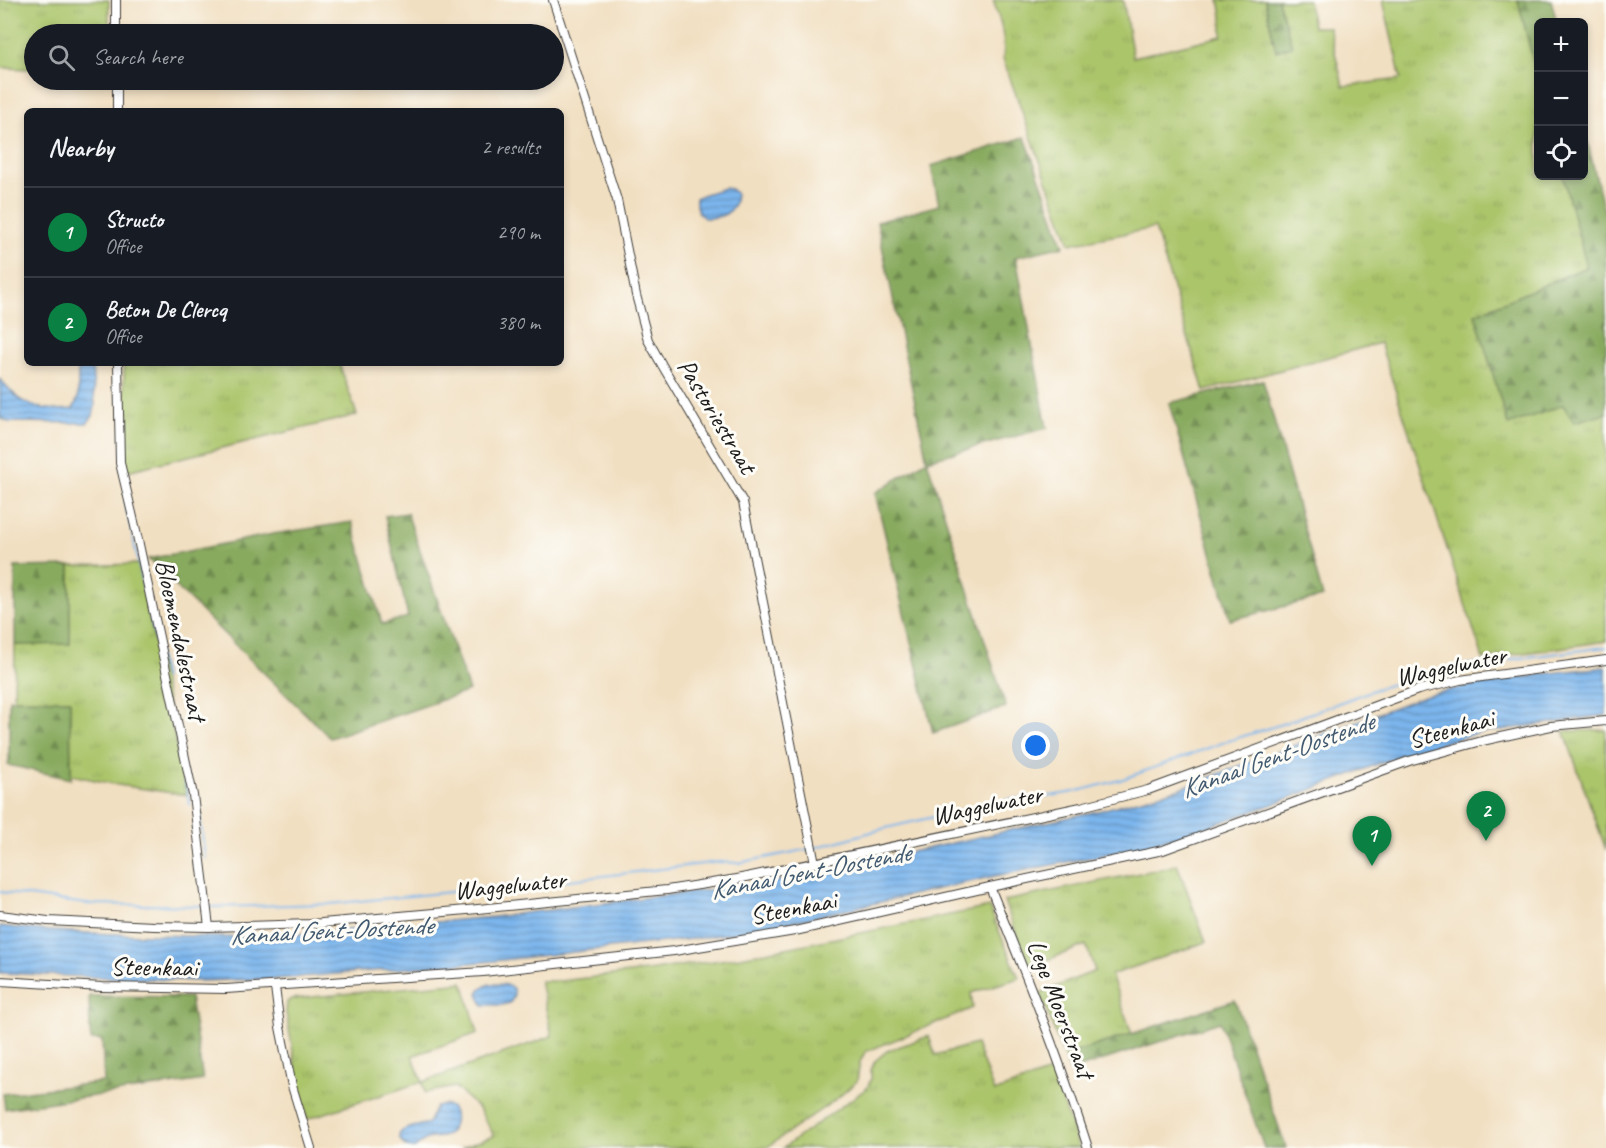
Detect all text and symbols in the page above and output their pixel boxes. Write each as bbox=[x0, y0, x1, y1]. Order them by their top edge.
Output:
map controls bbox=[1534, 18, 1588, 180]
button: + bbox=[1534, 18, 1588, 72]
search box bbox=[24, 24, 564, 90]
icon: search bbox=[45, 41, 78, 74]
text: Search here bbox=[93, 43, 183, 71]
button: − bbox=[1534, 72, 1588, 126]
button: locate bbox=[1534, 126, 1588, 180]
text: Nearby bbox=[48, 131, 113, 164]
text: 2 results bbox=[481, 135, 540, 160]
text: Structo bbox=[105, 206, 163, 234]
text: 1 bbox=[63, 220, 72, 245]
text: 290 m bbox=[497, 220, 540, 245]
text: Office bbox=[105, 234, 142, 259]
text: Beton De Clercq bbox=[105, 296, 226, 324]
text: 2 bbox=[63, 310, 72, 335]
text: 380 m bbox=[497, 310, 540, 335]
text: Office bbox=[105, 324, 142, 349]
street label: Pastoriestraat bbox=[670, 353, 765, 482]
street label: Bloemendalestraat bbox=[148, 556, 215, 727]
street label: Waggelwater bbox=[1393, 638, 1512, 694]
street label: Steenkaai bbox=[1405, 701, 1500, 756]
water label: Kanaal Gent-Oostende bbox=[1176, 703, 1382, 806]
your location bbox=[1021, 731, 1050, 760]
street label: Waggelwater bbox=[929, 777, 1048, 833]
pin: 2 bbox=[1466, 792, 1506, 841]
pin: 1 bbox=[1352, 816, 1392, 866]
water label: Kanaal Gent-Oostende bbox=[707, 834, 917, 907]
street label: Waggelwater bbox=[453, 862, 570, 907]
street label: Steenkaai bbox=[747, 883, 842, 932]
water label: Kanaal Gent-Oostende bbox=[229, 907, 437, 952]
street label: Lege Moerstraat bbox=[1019, 935, 1104, 1086]
street label: Steenkaai bbox=[110, 950, 201, 984]

